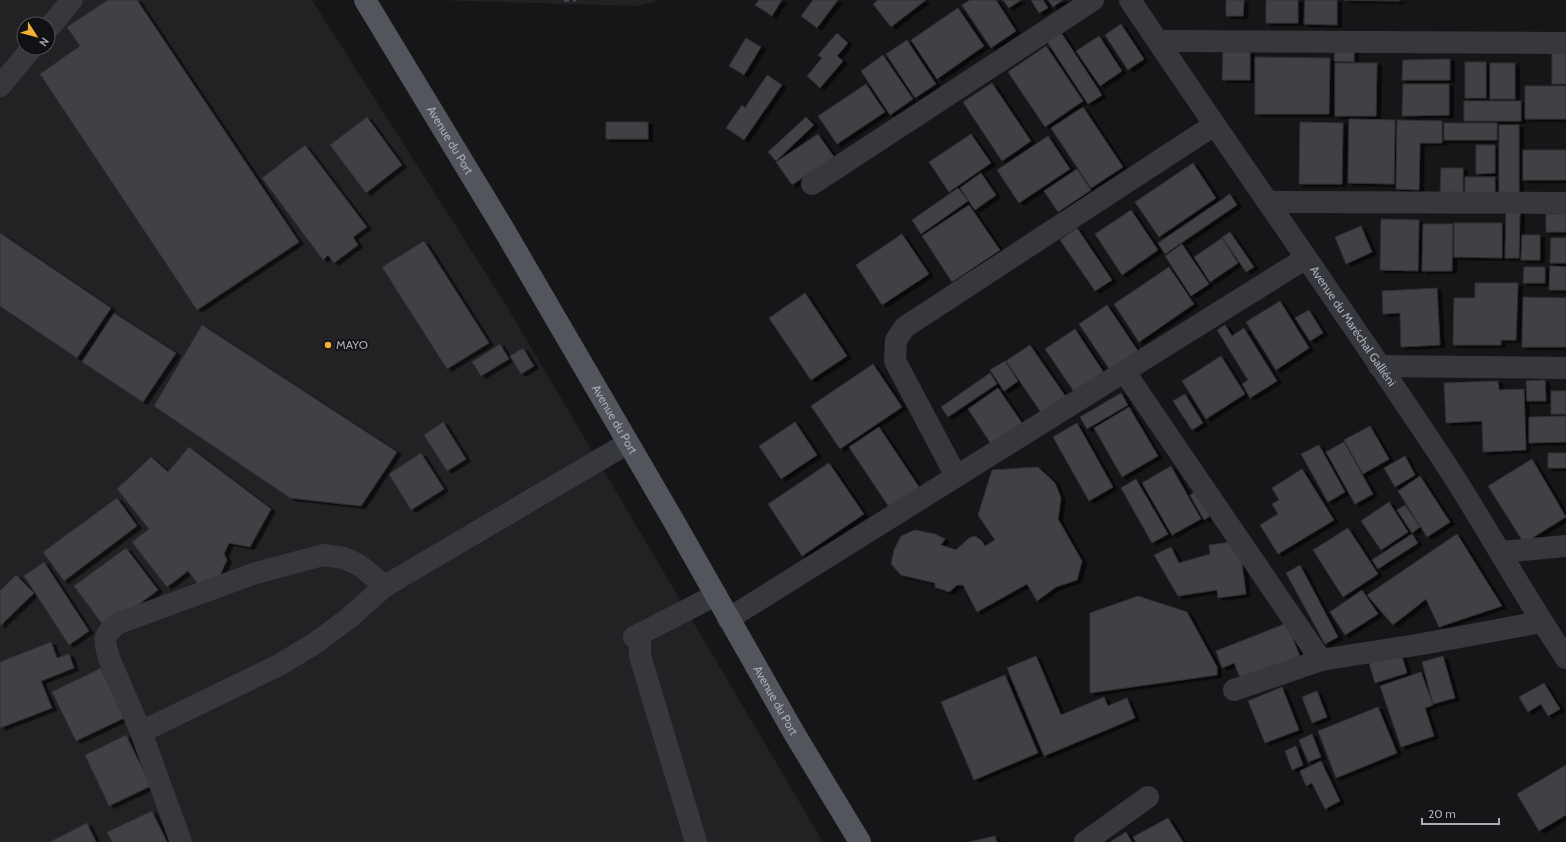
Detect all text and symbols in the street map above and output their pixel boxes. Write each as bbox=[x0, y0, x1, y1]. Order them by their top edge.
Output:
north arrow bbox=[16, 16, 56, 56]
text: N bbox=[36, 35, 52, 49]
street label: Avenue du Port bbox=[424, 103, 477, 177]
street label: Avenue du Maréchal Galliéni bbox=[1307, 263, 1400, 389]
place label: MAYO bbox=[336, 337, 368, 352]
marker: MAYO bbox=[323, 340, 333, 350]
street label: Avenue du Port bbox=[589, 382, 641, 456]
street label: Avenue du Port bbox=[750, 663, 802, 738]
scale bar bbox=[1422, 800, 1499, 826]
text: 20 m bbox=[1428, 806, 1456, 821]

